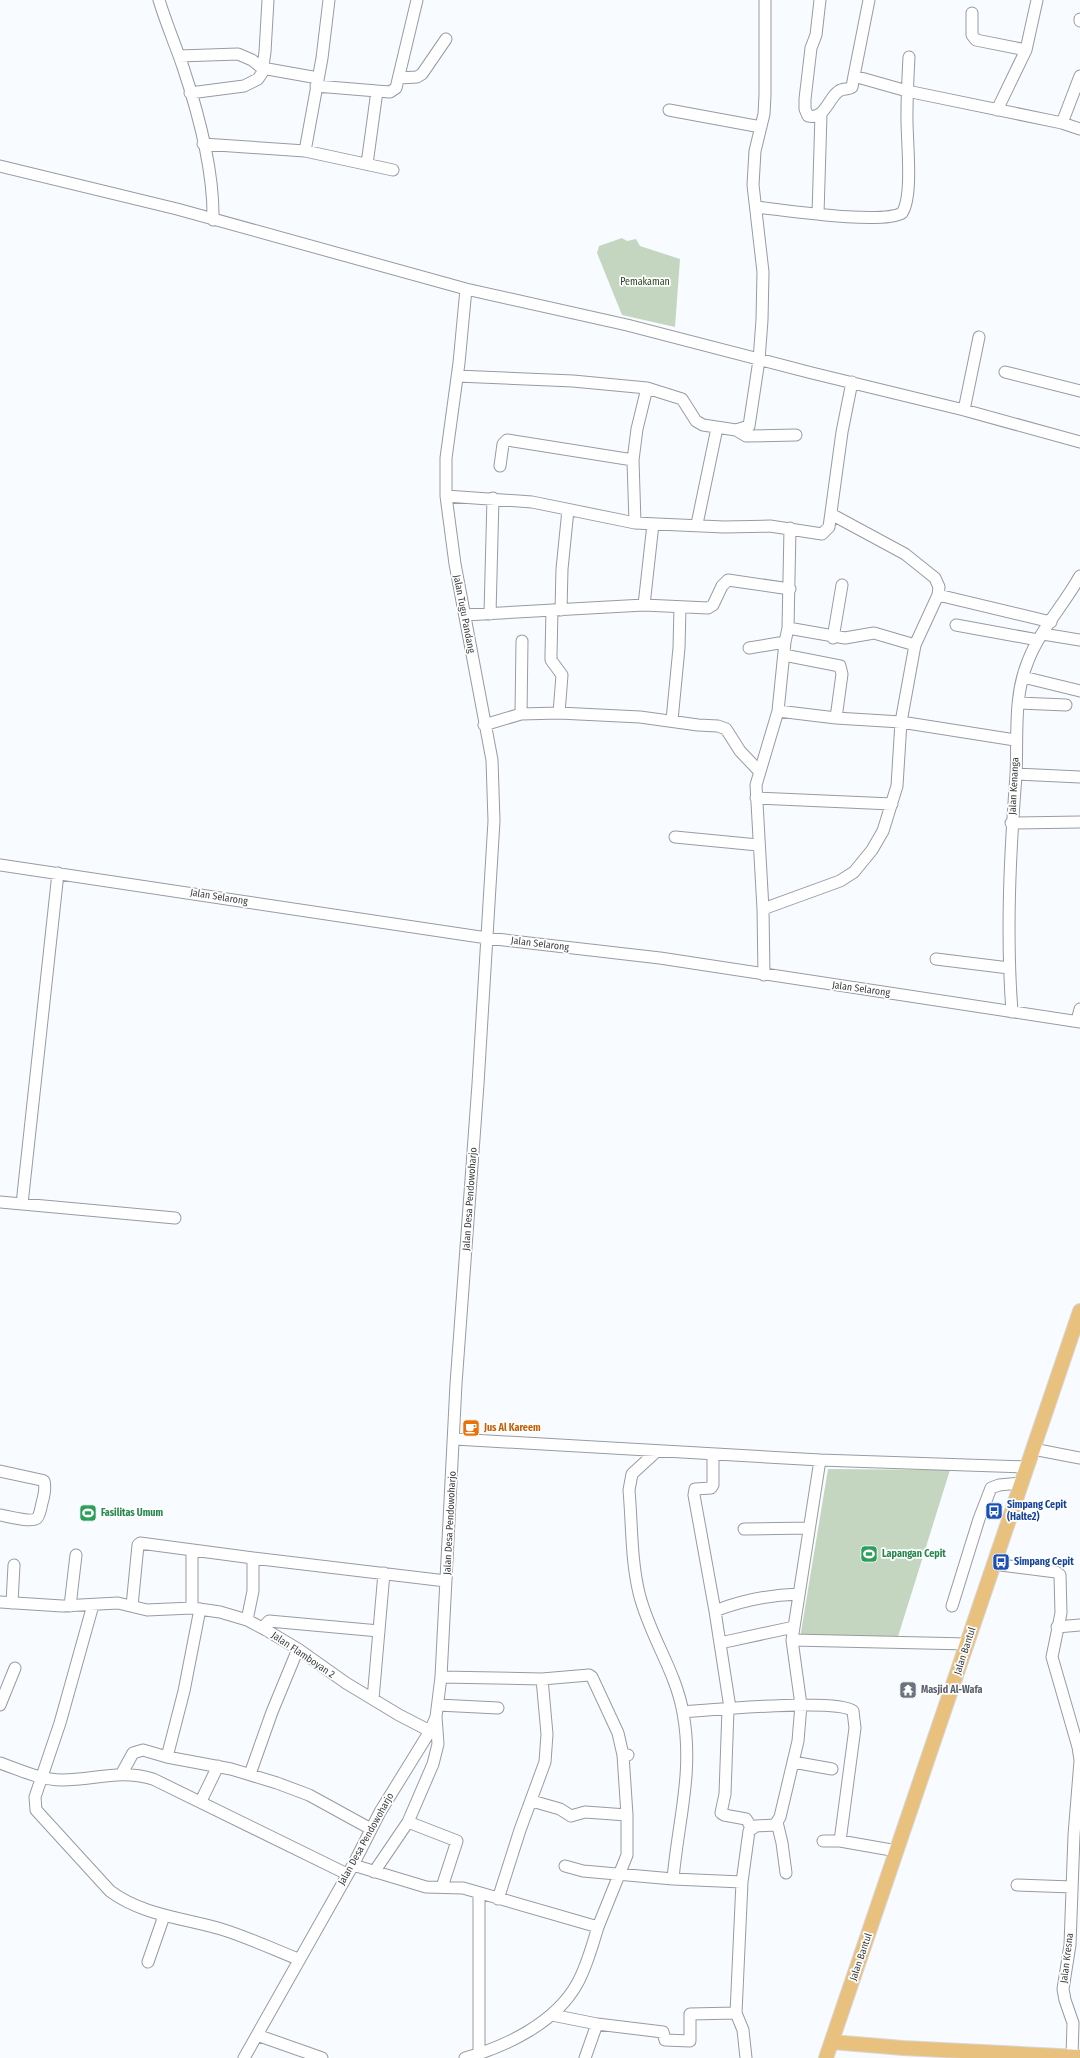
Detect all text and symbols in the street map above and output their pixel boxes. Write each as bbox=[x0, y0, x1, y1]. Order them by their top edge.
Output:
park label: Pemakaman bbox=[620, 276, 670, 288]
street label: Jalan Tugu Pandang bbox=[451, 574, 478, 654]
street label: Jalan Kenanga bbox=[1007, 757, 1022, 815]
street label: Jalan Selarong bbox=[189, 886, 249, 908]
street label: Jalan Selarong bbox=[510, 934, 570, 954]
street label: Jalan Selarong bbox=[831, 979, 891, 999]
street label: Jalan Desa Pendowoharjo bbox=[460, 1147, 480, 1251]
cafe icon: Jus Al Kareem bbox=[461, 1418, 481, 1438]
place label: Jus Al Kareem bbox=[483, 1422, 541, 1434]
street label: Jalan Desa Pendowoharjo bbox=[441, 1471, 459, 1575]
place label: Simpang Cepit (Halte2) bbox=[1007, 1499, 1067, 1523]
bus stop icon: Simpang Cepit (Halte2) bbox=[984, 1501, 1004, 1521]
sports icon: Fasilitas Umum bbox=[78, 1503, 98, 1523]
place label: Fasilitas Umum bbox=[101, 1507, 164, 1519]
sports icon: Lapangan Cepit bbox=[859, 1544, 879, 1564]
place label: Lapangan Cepit bbox=[882, 1548, 946, 1560]
bus stop icon: Simpang Cepit bbox=[991, 1552, 1011, 1572]
place label: Simpang Cepit bbox=[1014, 1556, 1074, 1568]
street label: Jalan Bantul bbox=[952, 1625, 978, 1676]
street label: Jalan Flamboyan 2 bbox=[269, 1629, 337, 1681]
temple icon: Masjid Al-Wafa bbox=[898, 1680, 918, 1700]
place label: Masjid Al-Wafa bbox=[921, 1684, 982, 1696]
street label: Jalan Desa Pendowoharjo bbox=[336, 1791, 396, 1887]
street label: Jalan Bantul bbox=[847, 1931, 875, 1982]
street label: Jalan Kresna bbox=[1058, 1932, 1076, 1984]

